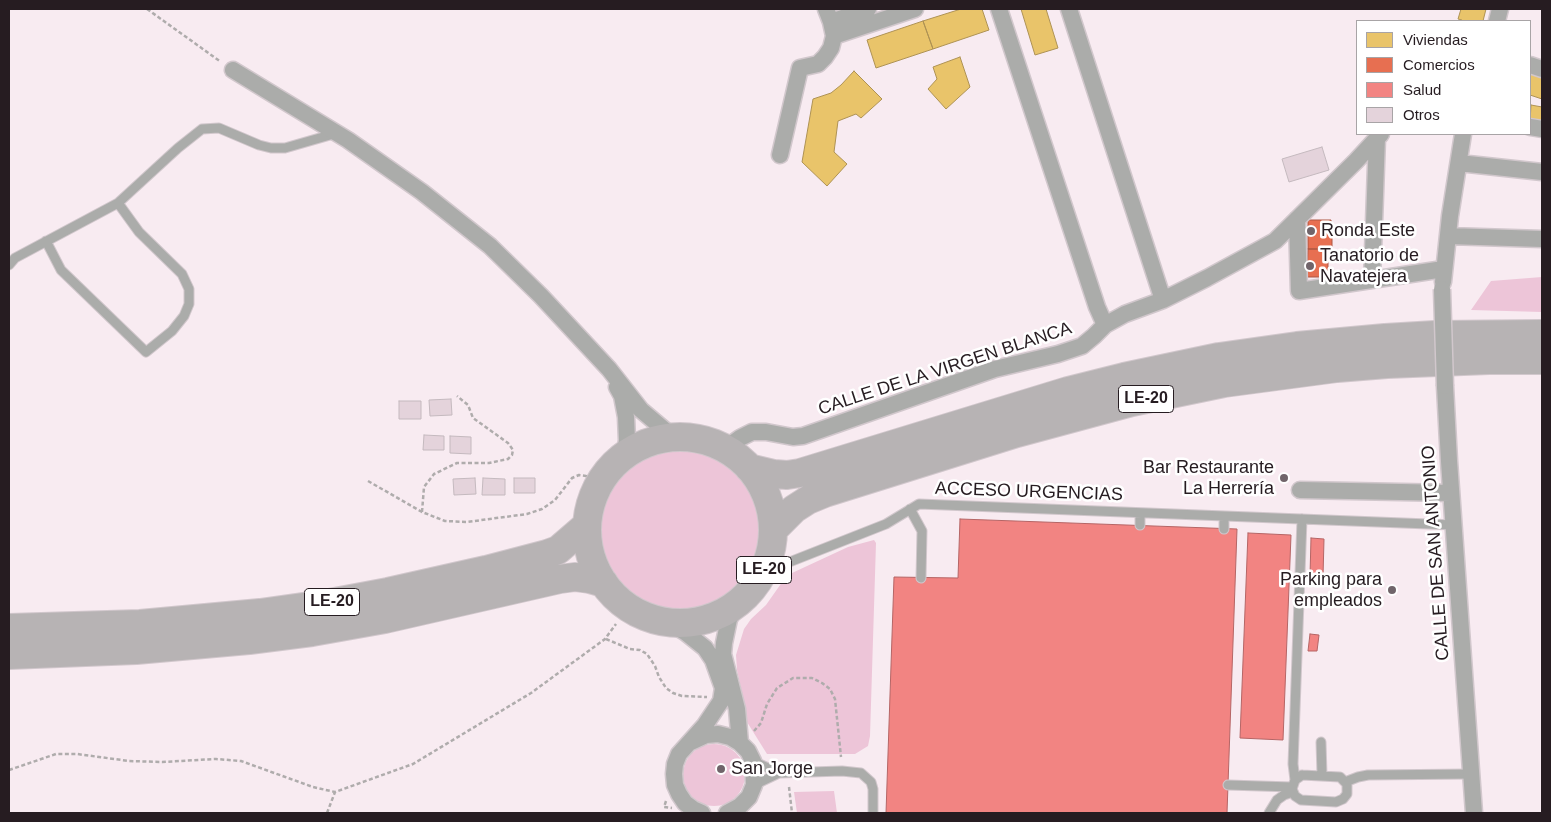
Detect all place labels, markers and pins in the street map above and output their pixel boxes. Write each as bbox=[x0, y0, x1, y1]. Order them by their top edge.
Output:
place label: Ronda Este bbox=[1321, 220, 1415, 242]
marker: Ronda Este bbox=[1305, 225, 1317, 237]
place label: Tanatorio de Navatejera bbox=[1320, 245, 1419, 288]
marker: Tanatorio de Navatejera bbox=[1304, 260, 1316, 272]
place label: Bar Restaurante La Herrería bbox=[1143, 457, 1274, 499]
marker: Bar Restaurante La Herrería bbox=[1278, 472, 1290, 484]
place label: Parking para empleados bbox=[1280, 569, 1382, 612]
marker: Parking para empleados bbox=[1386, 584, 1398, 596]
place label: San Jorge bbox=[731, 758, 813, 780]
marker: San Jorge bbox=[715, 763, 727, 775]

